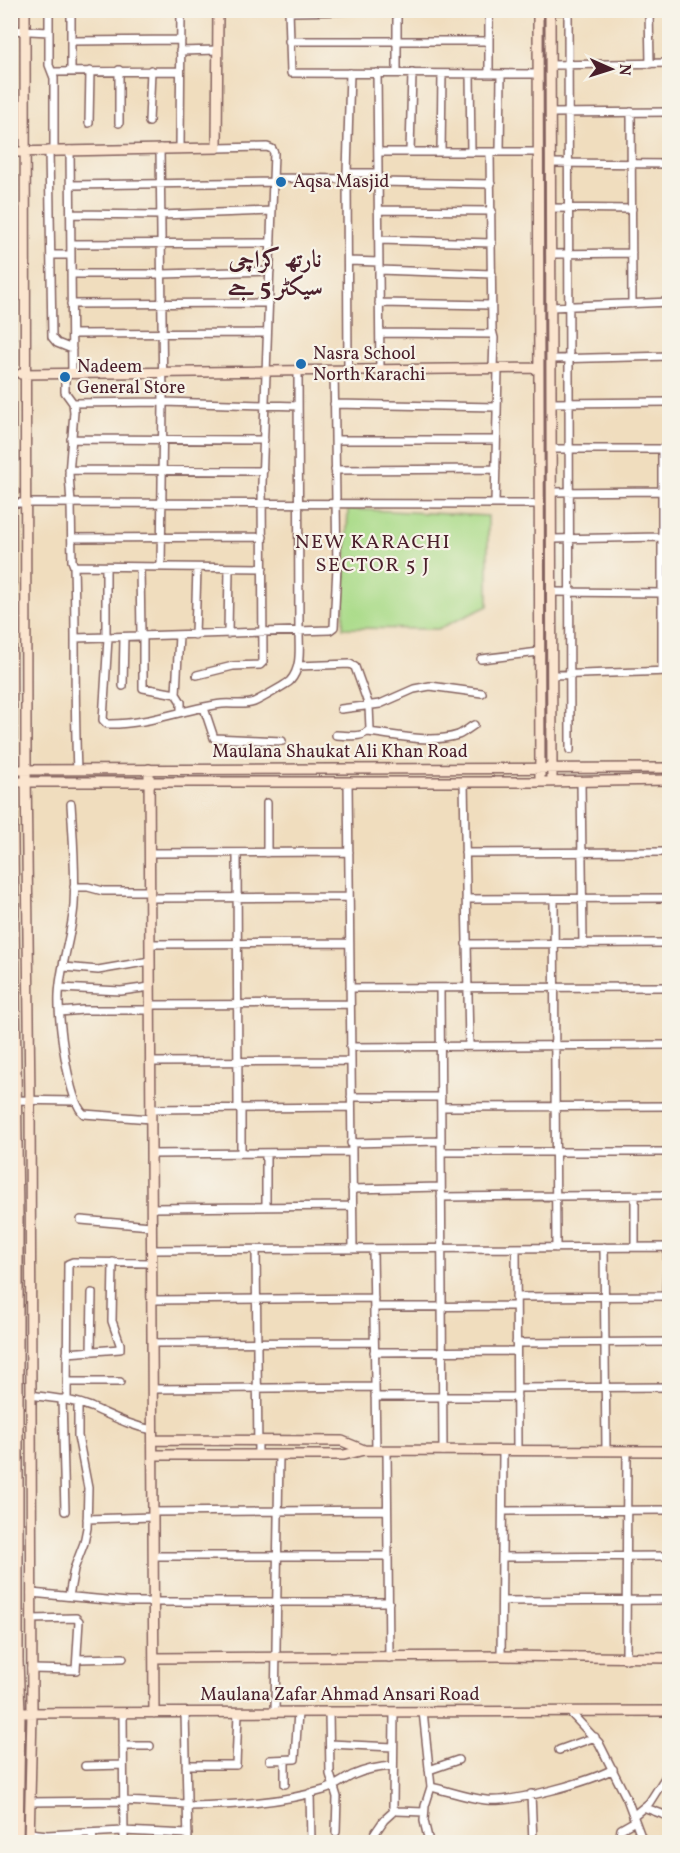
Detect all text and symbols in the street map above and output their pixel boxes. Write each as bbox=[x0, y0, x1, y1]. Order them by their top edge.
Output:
north arrow bbox=[581, 39, 641, 99]
text: N bbox=[613, 63, 635, 76]
place label: Aqsa Masjid bbox=[293, 170, 390, 195]
marker: Aqsa Masjid bbox=[274, 175, 288, 189]
district label: نارتھ کراچی سیکٹر 5 جے bbox=[227, 244, 323, 306]
place label: Nasra School North Karachi bbox=[313, 342, 426, 388]
place label: Nadeem General Store bbox=[77, 355, 185, 401]
marker: Nasra School North Karachi bbox=[294, 357, 308, 371]
marker: Nadeem General Store bbox=[58, 370, 72, 384]
district label: NEW KARACHI SECTOR 5 J bbox=[295, 529, 451, 580]
street label: Maulana Shaukat Ali Khan Road bbox=[212, 740, 468, 765]
street label: Maulana Zafar Ahmad Ansari Road bbox=[200, 1683, 480, 1708]

